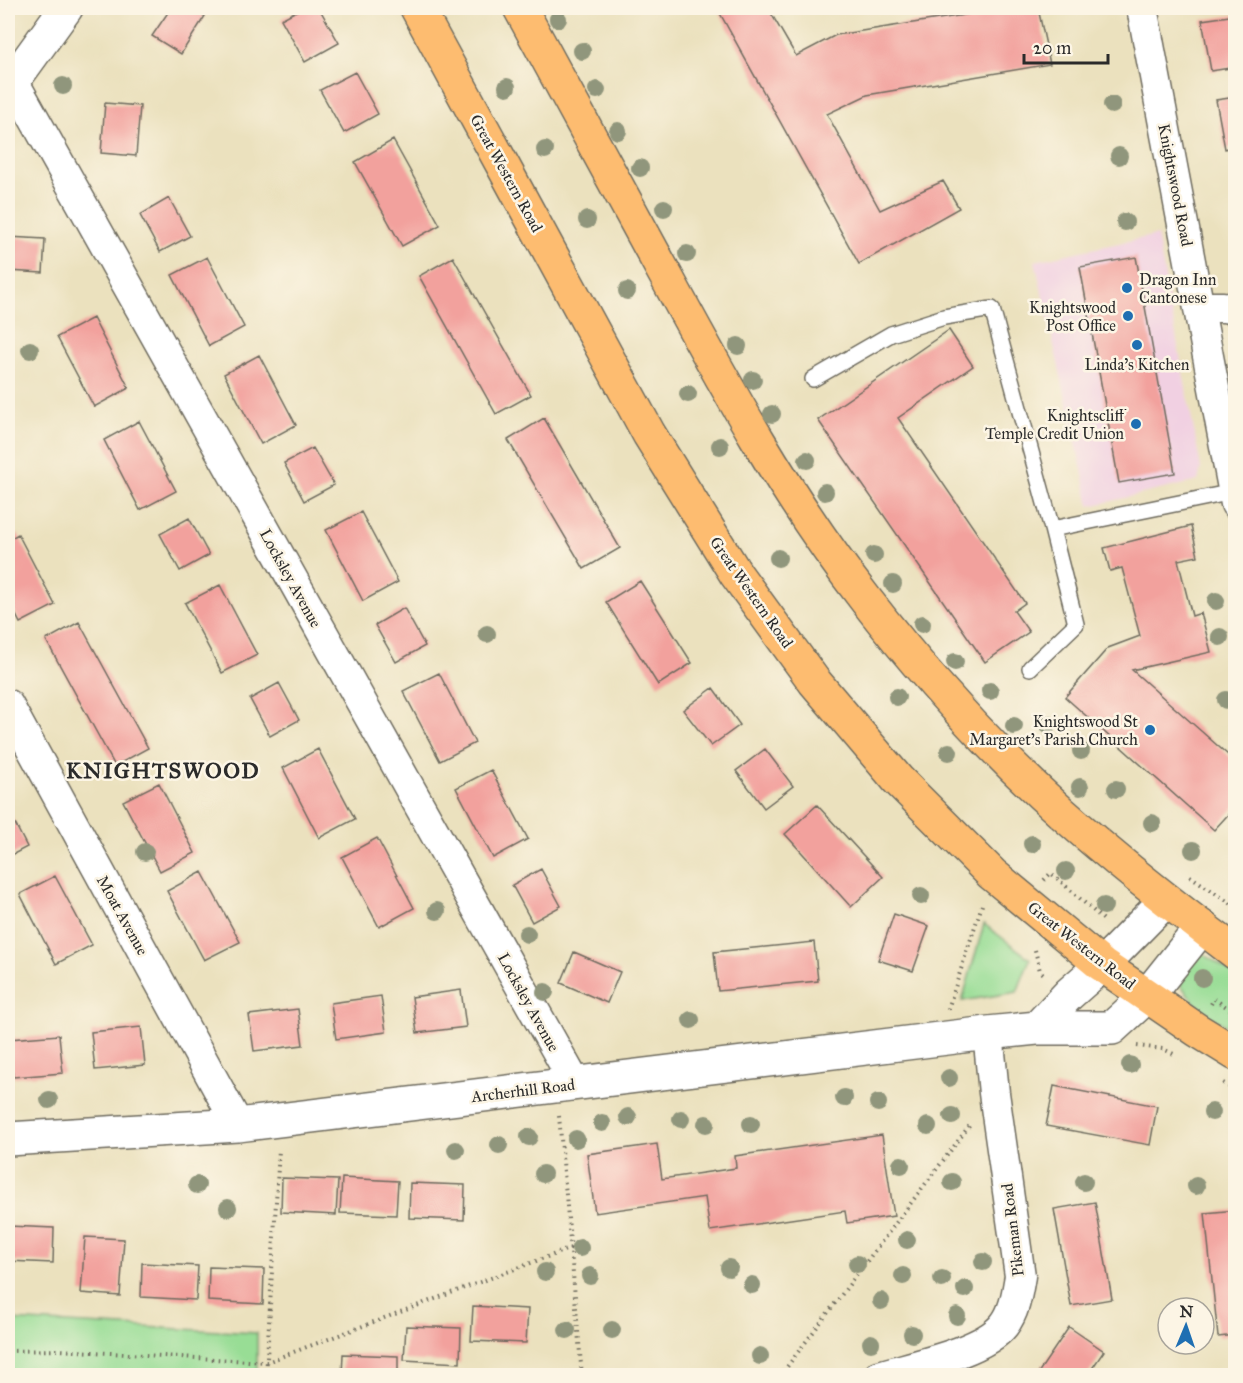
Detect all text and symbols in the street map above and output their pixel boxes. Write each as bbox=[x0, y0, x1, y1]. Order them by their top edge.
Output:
scale bar bbox=[1024, 27, 1108, 65]
text: 20 m bbox=[1033, 37, 1071, 59]
street label: Great Western Road bbox=[466, 111, 547, 235]
street label: Knightswood Road bbox=[1153, 122, 1197, 248]
place label: Dragon Inn Cantonese bbox=[1139, 270, 1217, 307]
marker: Dragon Inn Cantonese bbox=[1120, 281, 1134, 295]
place label: Knightswood Post Office bbox=[1029, 298, 1116, 335]
marker: Knightswood Post Office bbox=[1121, 309, 1135, 323]
marker: Linda's Kitchen bbox=[1130, 338, 1144, 352]
place label: Linda's Kitchen bbox=[1084, 355, 1190, 374]
place label: Knightscliff Temple Credit Union bbox=[985, 406, 1126, 443]
marker: Knightscliff Temple Credit Union bbox=[1129, 417, 1143, 431]
street label: Locksley Avenue bbox=[256, 526, 326, 631]
street label: Great Western Road bbox=[706, 533, 797, 652]
place label: Knightswood St Margaret's Parish Church bbox=[969, 712, 1138, 750]
marker: Knightswood St Margaret's Parish Church bbox=[1143, 723, 1157, 737]
district label: KNIGHTSWOOD bbox=[66, 757, 260, 784]
street label: Moat Avenue bbox=[93, 872, 152, 959]
street label: Great Western Road bbox=[1024, 897, 1139, 993]
street label: Locksley Avenue bbox=[494, 950, 564, 1055]
street label: Archerhill Road bbox=[469, 1075, 576, 1106]
street label: Pikeman Road bbox=[997, 1182, 1028, 1278]
north arrow bbox=[1156, 1296, 1216, 1356]
text: N bbox=[1179, 1302, 1194, 1321]

